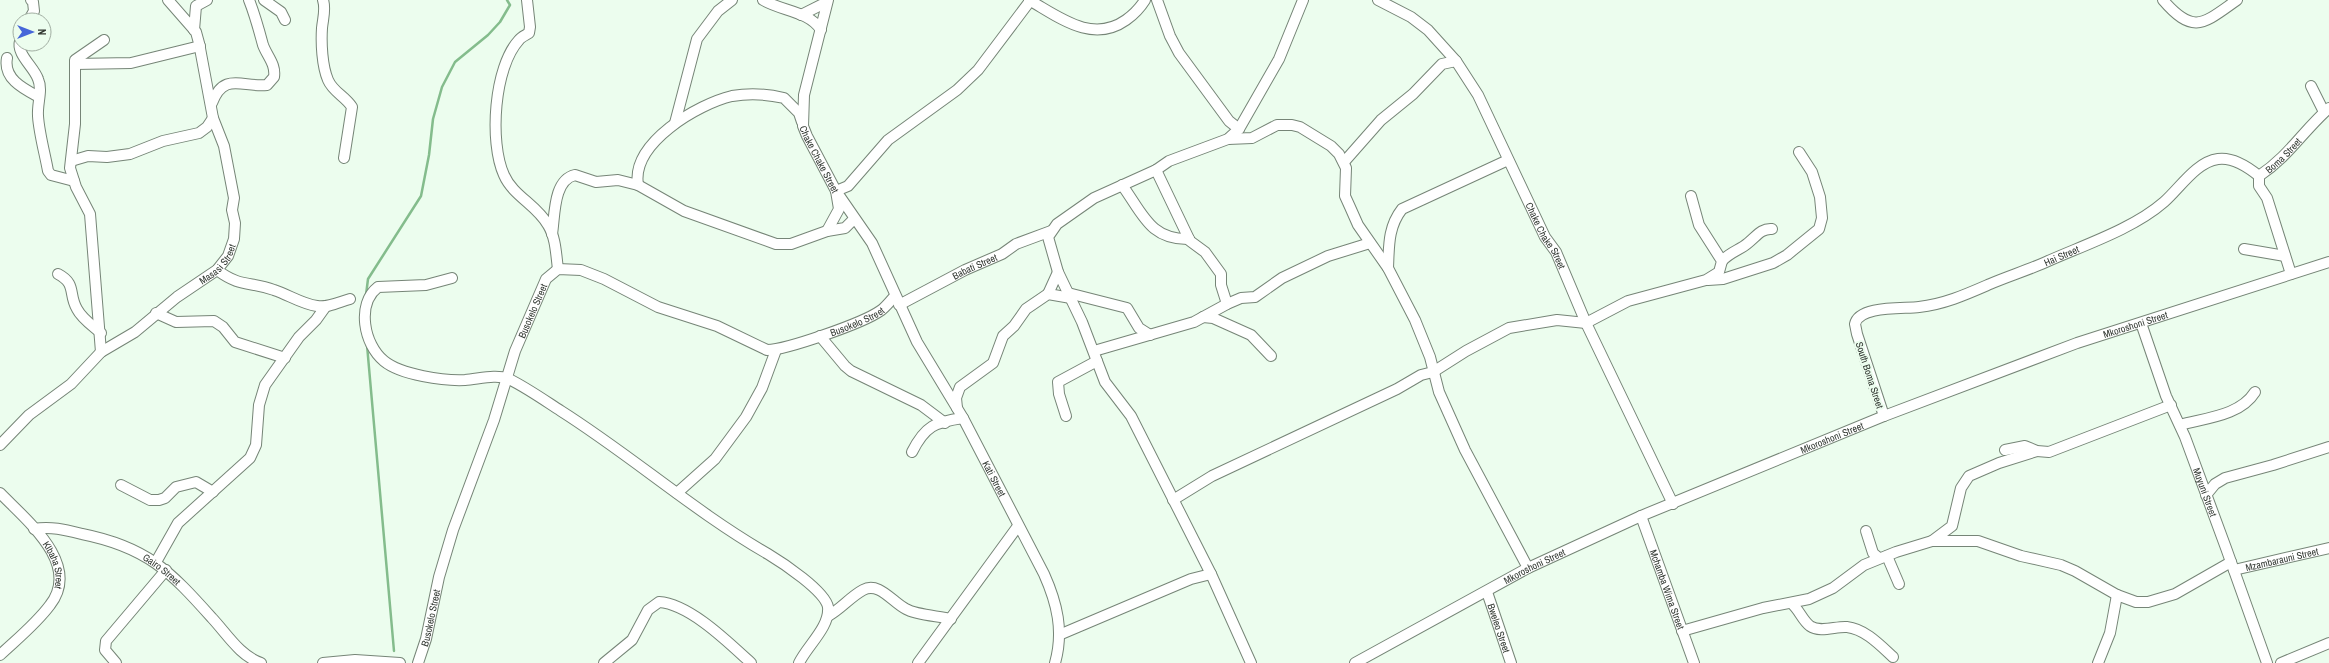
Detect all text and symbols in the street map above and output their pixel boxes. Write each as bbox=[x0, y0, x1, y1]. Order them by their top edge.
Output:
north arrow bbox=[12, 12, 52, 52]
text: N bbox=[35, 29, 49, 35]
street label: Chake Chake Street bbox=[797, 124, 842, 196]
street label: Boma Street bbox=[2263, 135, 2305, 176]
street label: Chake Chake Street bbox=[1523, 200, 1569, 272]
street label: Masasi Street bbox=[197, 242, 239, 287]
street label: Hai Street bbox=[2042, 242, 2082, 269]
street label: Babati Street bbox=[950, 251, 1000, 283]
street label: Busokelo Street bbox=[515, 281, 550, 340]
street label: Busokelo Street bbox=[828, 304, 888, 339]
street label: Mkoroshoni Street bbox=[2101, 308, 2170, 341]
street label: South Boma Street bbox=[1853, 340, 1887, 411]
street label: Mkoroshoni Street bbox=[1798, 419, 1866, 457]
street label: Kati Street bbox=[979, 459, 1009, 500]
street label: Muyuni Street bbox=[2190, 466, 2220, 519]
street label: KIbaha Street bbox=[40, 539, 66, 591]
street label: Mkoroshoni Street bbox=[1502, 545, 1568, 587]
street label: Mzambarauni Street bbox=[2244, 545, 2320, 574]
street label: Mchamba Wima Street bbox=[1647, 548, 1688, 632]
street label: Gairo Street bbox=[140, 551, 184, 589]
street label: Busokelo Street bbox=[418, 587, 443, 648]
street label: Bweleo Street bbox=[1484, 602, 1513, 655]

